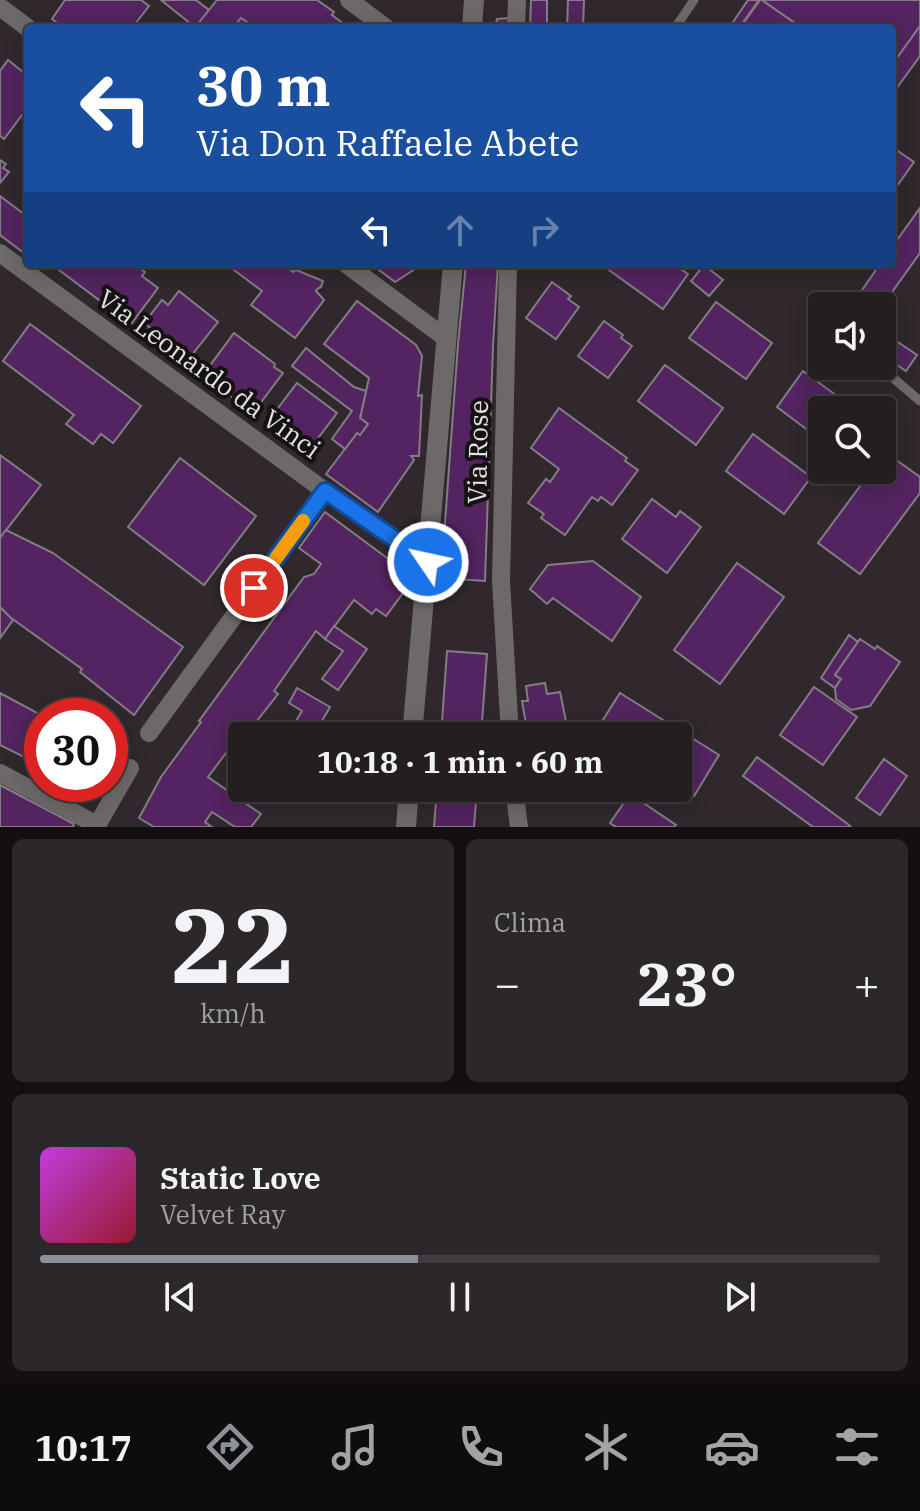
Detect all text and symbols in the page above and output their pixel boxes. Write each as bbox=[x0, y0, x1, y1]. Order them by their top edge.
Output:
text: 30 m bbox=[196, 49, 331, 121]
icon: left bbox=[64, 56, 168, 160]
text: Via Don Raffaele Abete bbox=[196, 119, 579, 166]
icon: left bbox=[354, 208, 398, 252]
icon: ahead bbox=[438, 208, 482, 252]
icon: right bbox=[522, 208, 566, 252]
street label: Via Leonardo da Vinci bbox=[91, 281, 328, 465]
map controls bbox=[808, 292, 896, 484]
button: sound bbox=[808, 292, 896, 380]
button: search bbox=[808, 396, 896, 484]
street label: Via Rose bbox=[459, 400, 495, 504]
position arrow bbox=[386, 520, 470, 604]
pin bbox=[220, 554, 288, 622]
icon: arrive bbox=[232, 566, 276, 610]
speed limit sign: 30 bbox=[24, 698, 128, 802]
text: 10:18 · 1 min · 60 m bbox=[317, 742, 603, 781]
text: 22 bbox=[171, 876, 295, 1012]
text: Clima bbox=[494, 905, 566, 939]
text: 23° bbox=[637, 944, 737, 1023]
text: − bbox=[494, 955, 520, 1012]
text: + bbox=[854, 955, 880, 1012]
text: km/h bbox=[200, 996, 266, 1030]
text: Static Love bbox=[160, 1158, 321, 1197]
text: Velvet Ray bbox=[160, 1197, 286, 1231]
icon: previous bbox=[158, 1275, 202, 1319]
icon: pause bbox=[438, 1275, 482, 1319]
icon: next bbox=[718, 1275, 762, 1319]
icon: directions bbox=[202, 1419, 258, 1475]
icon: music bbox=[327, 1419, 383, 1475]
icon: phone bbox=[453, 1419, 509, 1475]
icon: climate bbox=[578, 1419, 634, 1475]
icon: car bbox=[704, 1419, 760, 1475]
icon: filters bbox=[829, 1419, 885, 1475]
text: 10:17 bbox=[35, 1424, 132, 1471]

